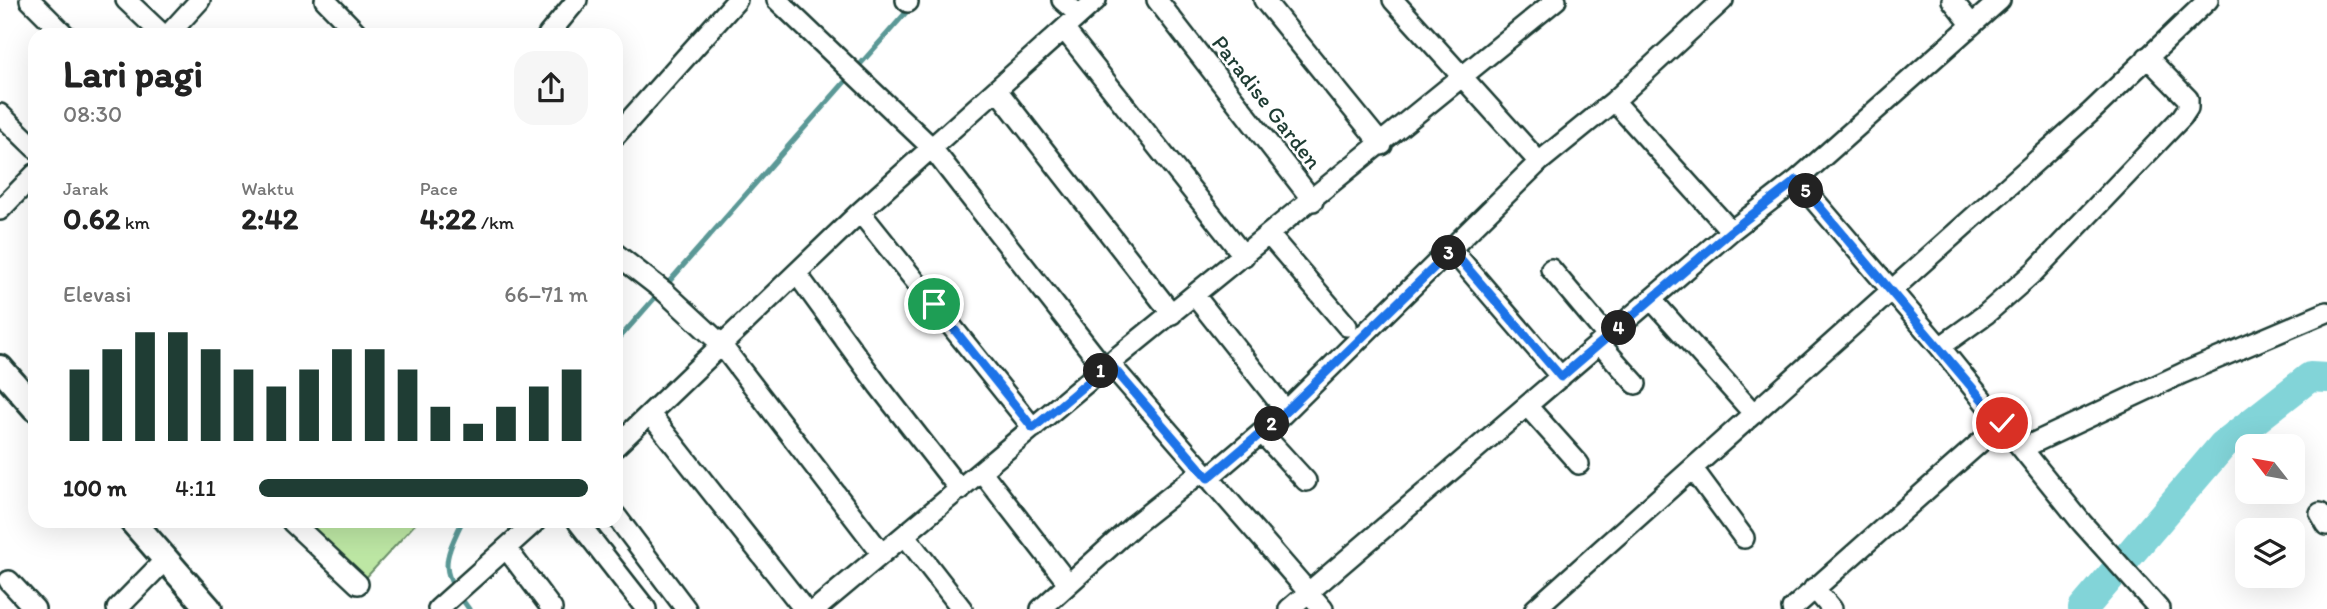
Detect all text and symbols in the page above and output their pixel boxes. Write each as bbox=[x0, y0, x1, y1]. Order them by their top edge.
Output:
street label: Paradise Garden bbox=[1206, 29, 1328, 175]
text: Lari pagi bbox=[63, 51, 203, 97]
button: share bbox=[514, 51, 588, 125]
text: 08:30 bbox=[63, 100, 122, 128]
pin: 5 bbox=[1788, 174, 1824, 208]
text: Jarak bbox=[63, 177, 108, 200]
text: Waktu bbox=[241, 177, 294, 200]
text: Pace bbox=[420, 177, 458, 200]
text: 5 bbox=[1801, 179, 1810, 202]
text: 0.62 bbox=[63, 200, 121, 237]
text: 2:42 bbox=[241, 200, 298, 237]
text: 4:22 bbox=[420, 200, 477, 237]
text: km bbox=[121, 211, 150, 234]
text: /km bbox=[477, 211, 514, 234]
pin: 3 bbox=[1432, 236, 1466, 270]
text: 3 bbox=[1443, 241, 1454, 264]
pin bbox=[904, 274, 964, 334]
text: Elevasi bbox=[63, 280, 131, 308]
text: 66–71 m bbox=[504, 280, 588, 308]
icon: arrive bbox=[915, 285, 953, 323]
pin: 4 bbox=[1602, 310, 1636, 346]
text: 4 bbox=[1613, 316, 1624, 339]
pin: 1 bbox=[1084, 354, 1118, 388]
text: 1 bbox=[1096, 359, 1105, 382]
pin bbox=[1972, 393, 2032, 453]
icon: check bbox=[1983, 404, 2021, 442]
pin: 2 bbox=[1254, 406, 1290, 442]
text: 2 bbox=[1267, 412, 1277, 435]
north arrow bbox=[2235, 434, 2305, 504]
map controls bbox=[2235, 434, 2305, 588]
text: 100 m bbox=[63, 474, 127, 502]
text: 4:11 bbox=[175, 474, 216, 502]
button: layers bbox=[2235, 518, 2305, 588]

